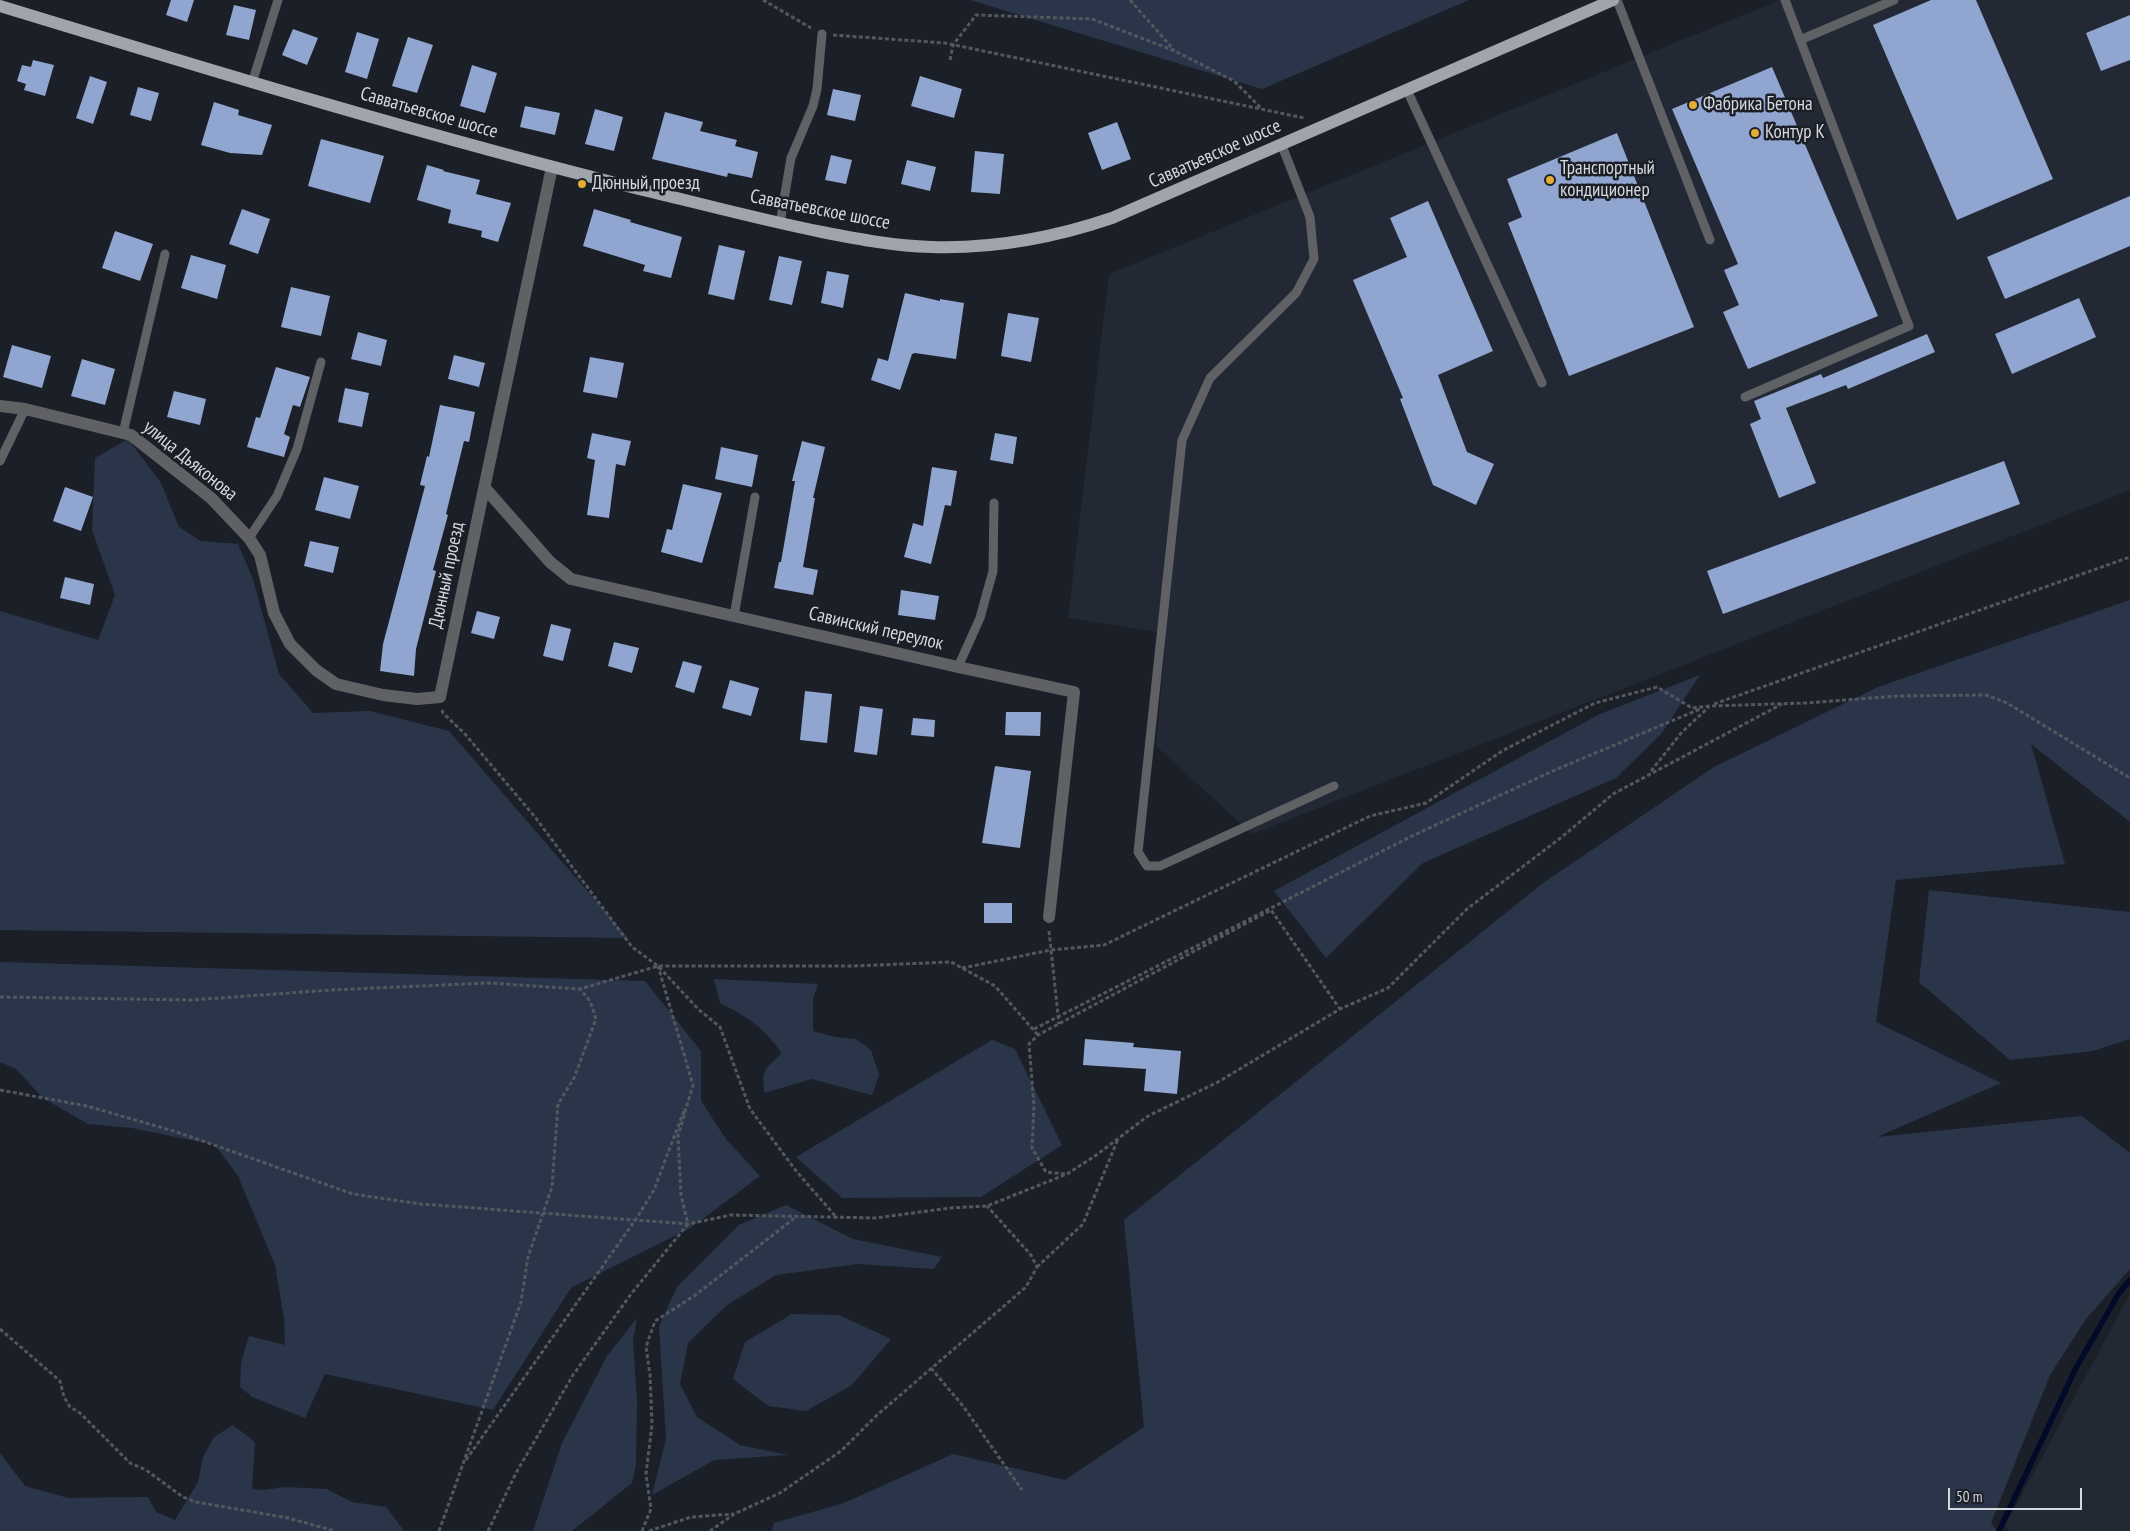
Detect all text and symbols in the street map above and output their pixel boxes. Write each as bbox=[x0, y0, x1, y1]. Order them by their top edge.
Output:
street label: Савватьевское шоссе bbox=[358, 82, 500, 144]
place label: Фабрика Бетона bbox=[1703, 94, 1813, 116]
marker: Фабрика Бетона bbox=[1687, 99, 1699, 111]
street label: Савватьевское шоссе bbox=[1145, 115, 1285, 193]
place label: Контур К bbox=[1765, 122, 1825, 144]
marker: Контур К bbox=[1749, 127, 1761, 139]
place label: Транспортный кондиционер bbox=[1560, 158, 1655, 202]
place label: Дюнный проезд bbox=[592, 173, 700, 195]
marker: Транспортный кондиционер bbox=[1544, 174, 1556, 186]
marker: Дюнный проезд bbox=[576, 178, 588, 190]
street label: Савватьевское шоссе bbox=[748, 185, 892, 235]
street label: улица Дьяконова bbox=[138, 416, 242, 506]
street label: Дюнный проезд bbox=[425, 520, 469, 630]
street label: Савинский переулок bbox=[806, 602, 946, 656]
scale bar bbox=[1950, 1478, 2084, 1510]
text: 50 m bbox=[1956, 1487, 1982, 1506]

